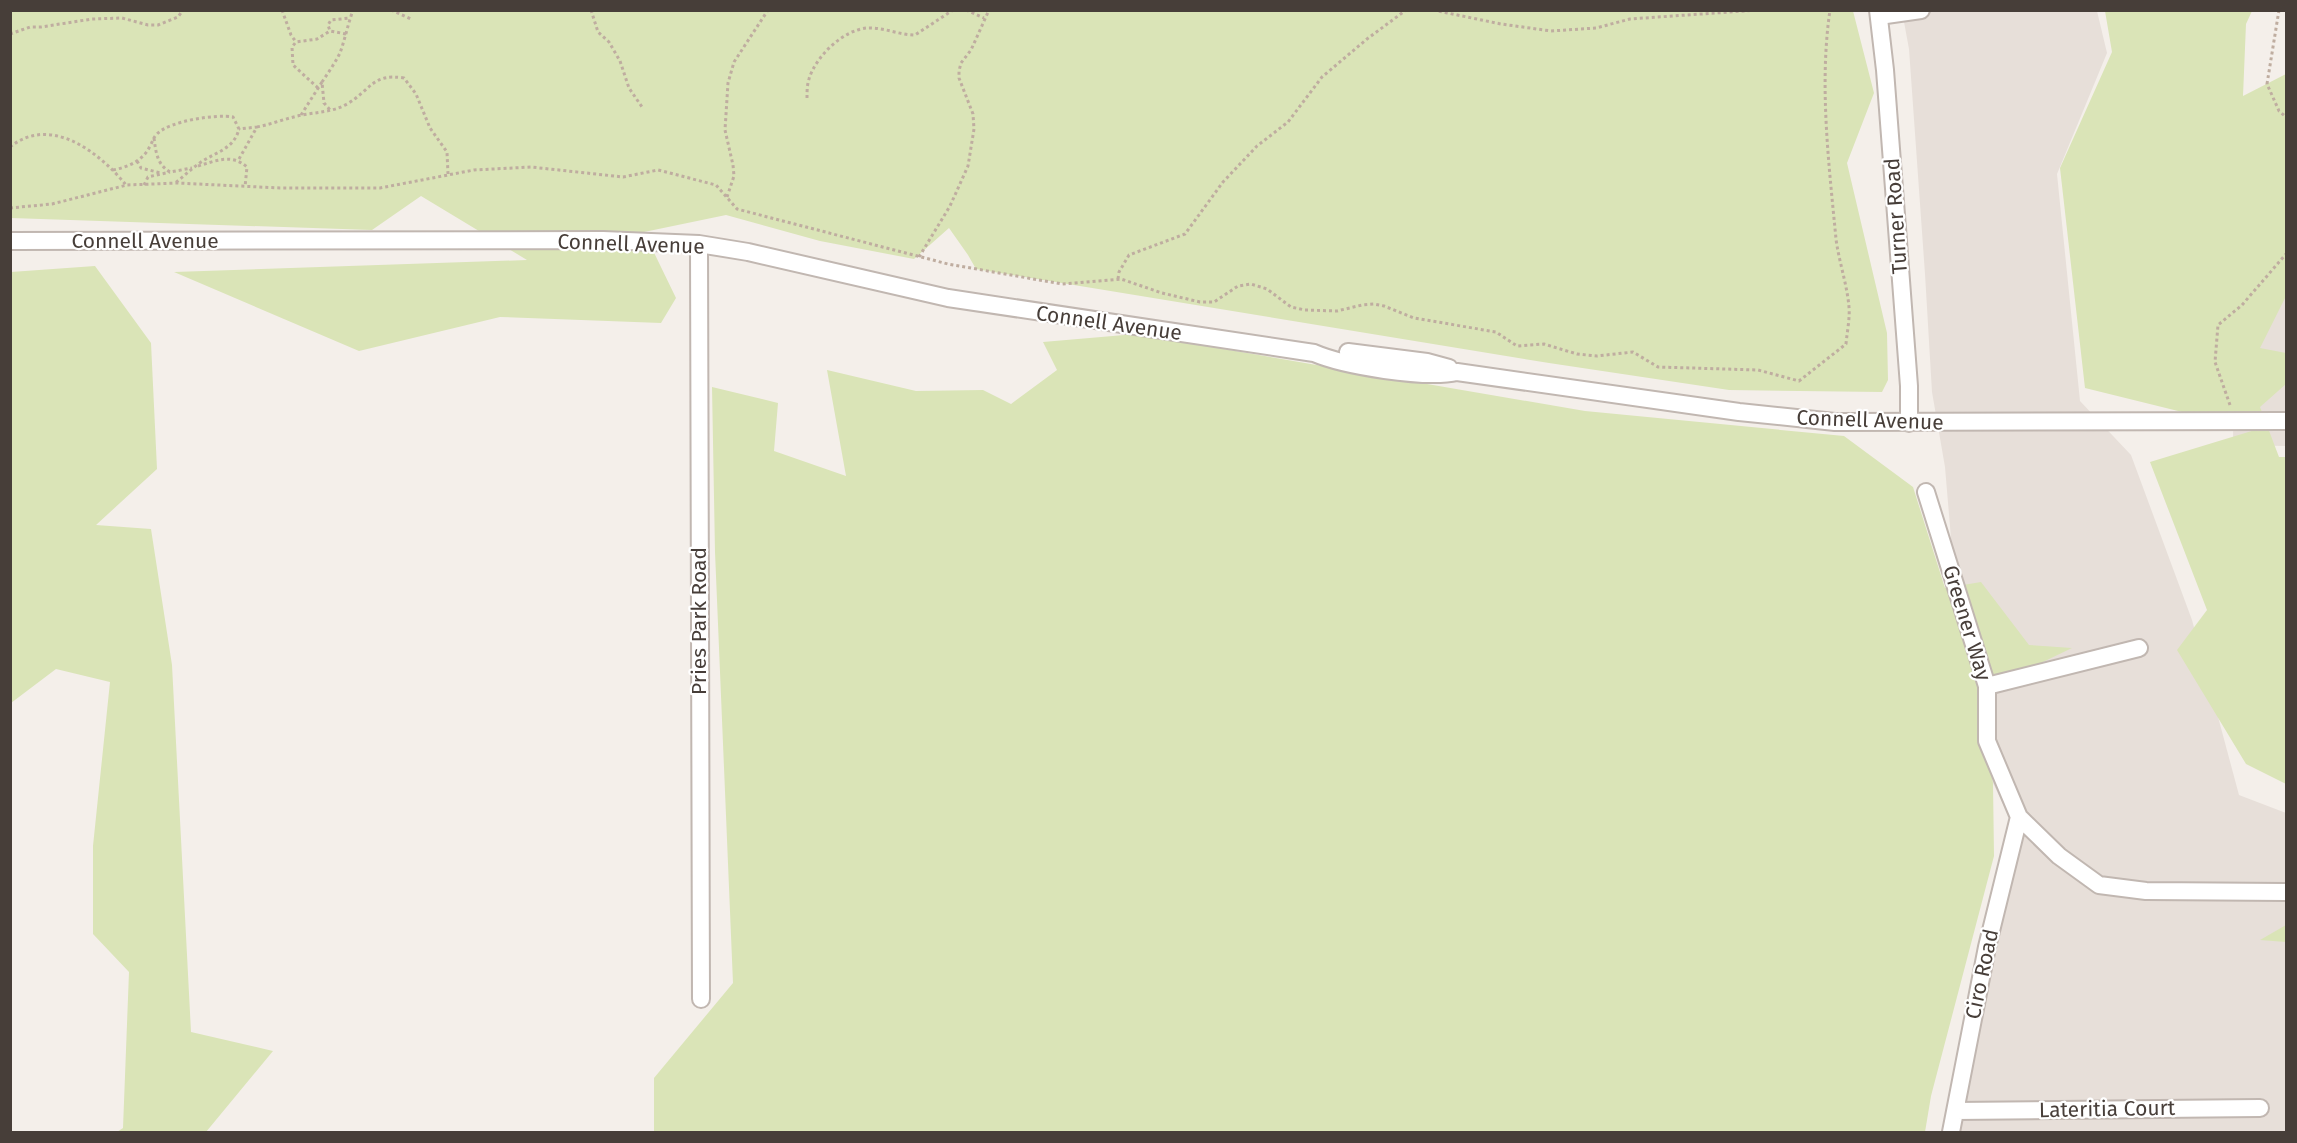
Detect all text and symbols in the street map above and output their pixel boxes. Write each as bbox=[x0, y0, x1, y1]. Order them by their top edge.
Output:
street label: Turner Road bbox=[1879, 157, 1913, 275]
street label: Connell Avenue bbox=[71, 228, 219, 254]
street label: Connell Avenue bbox=[557, 228, 705, 260]
street label: Connell Avenue bbox=[1034, 300, 1184, 346]
street label: Connell Avenue bbox=[1796, 404, 1944, 436]
street label: Pries Park Road bbox=[686, 547, 712, 695]
street label: Greener Way bbox=[1937, 562, 1997, 684]
street label: Ciro Road bbox=[1960, 927, 2004, 1021]
street label: Lateritia Court bbox=[2039, 1095, 2176, 1123]

